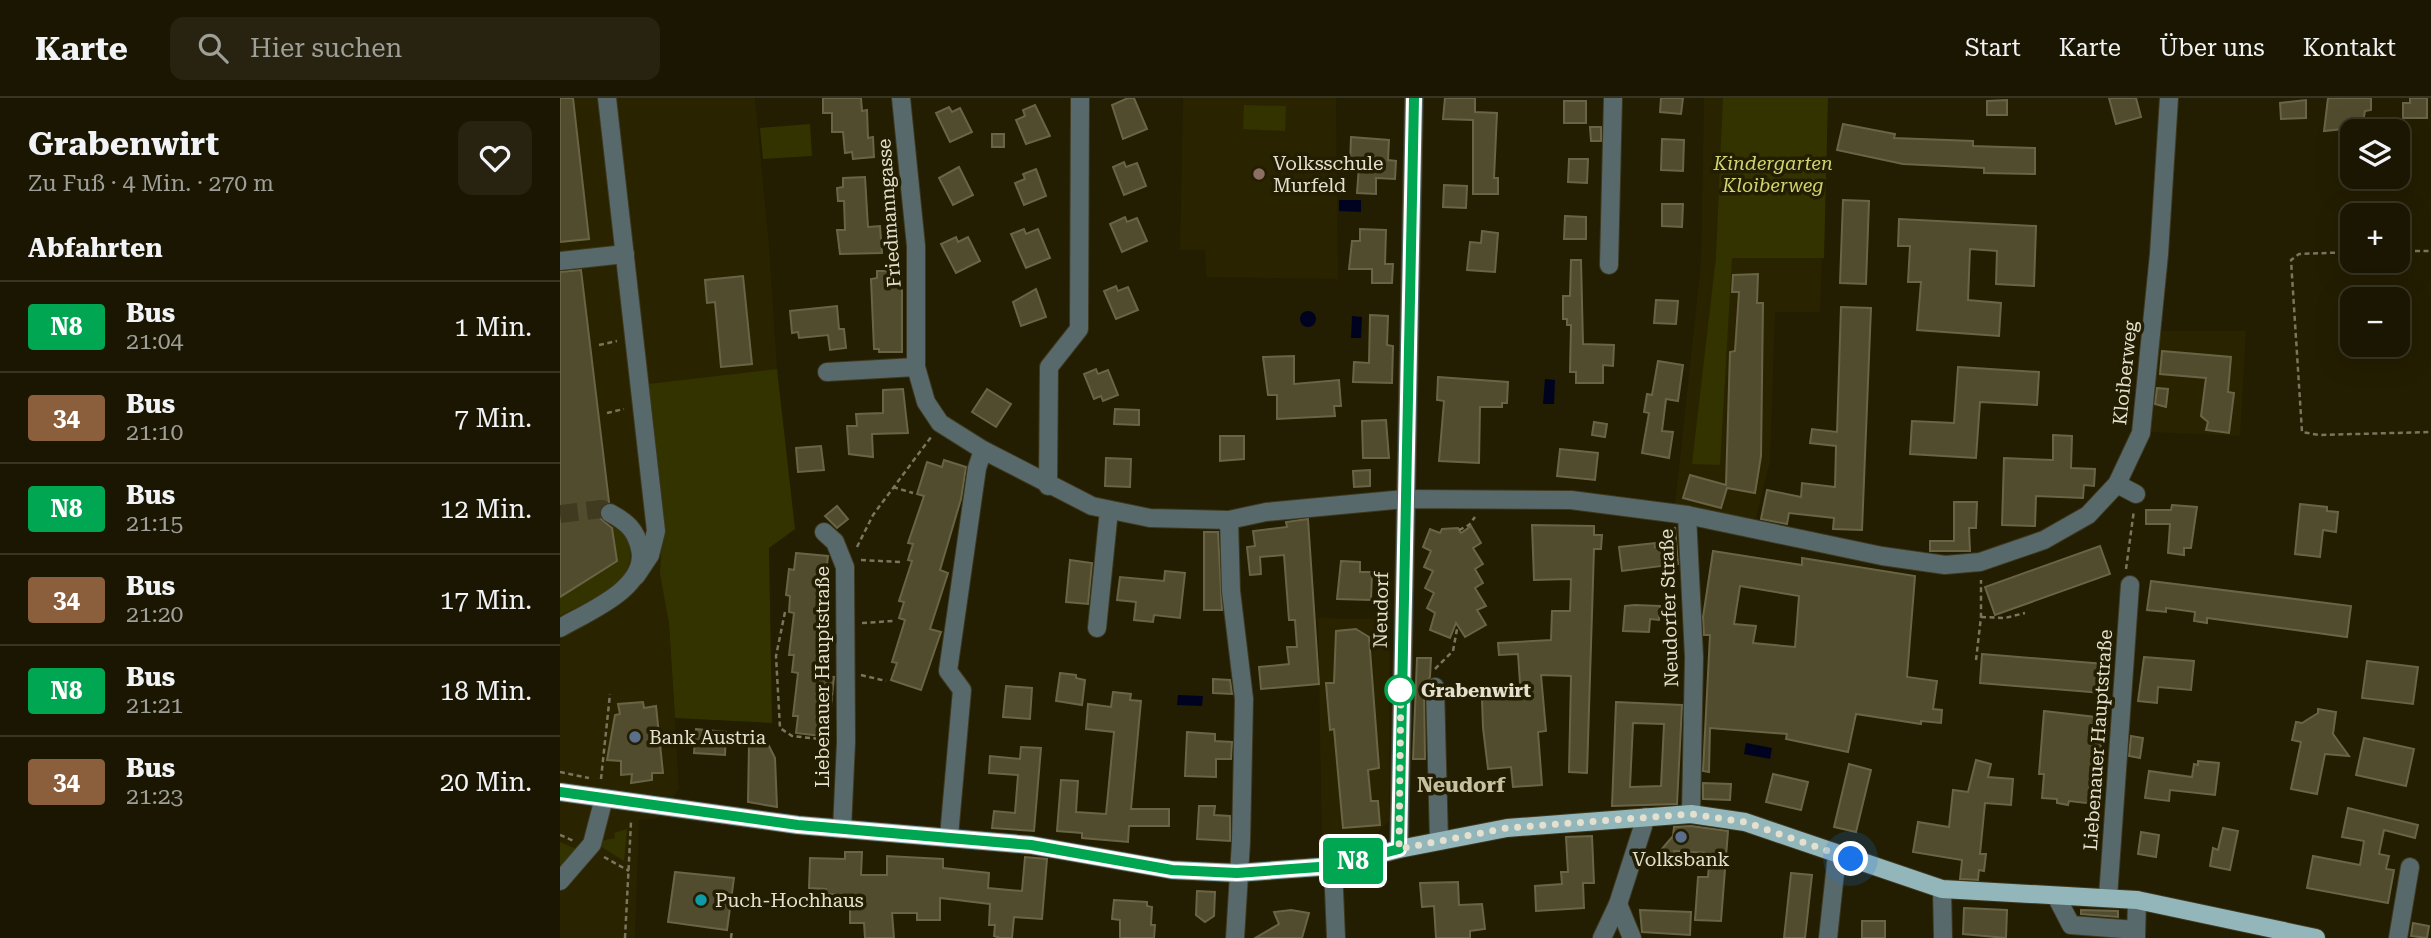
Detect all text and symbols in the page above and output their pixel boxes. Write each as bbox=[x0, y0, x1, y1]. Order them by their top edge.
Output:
search box bbox=[170, 17, 660, 80]
text: Karte bbox=[35, 29, 128, 68]
icon: search bbox=[194, 29, 232, 67]
text: Hier suchen bbox=[250, 33, 402, 63]
text: Start bbox=[1965, 34, 2021, 62]
text: Karte bbox=[2059, 34, 2121, 62]
text: Über uns bbox=[2159, 34, 2265, 62]
text: Kontakt bbox=[2303, 34, 2396, 62]
map controls bbox=[2340, 119, 2410, 357]
button: layers bbox=[2340, 119, 2410, 189]
button: heart bbox=[458, 121, 532, 195]
text: Grabenwirt bbox=[28, 124, 219, 163]
street label: Friedmanngasse bbox=[872, 138, 906, 288]
place label: Volksschule Murfeld bbox=[1273, 152, 1383, 197]
park label: Kindergarten Kloiberweg bbox=[1712, 152, 1833, 197]
marker: Volksschule Murfeld bbox=[1251, 166, 1267, 182]
text: Zu Fuß · 4 Min. · 270 m bbox=[28, 170, 274, 197]
button: + bbox=[2340, 203, 2410, 273]
text: Abfahrten bbox=[28, 233, 163, 263]
button: − bbox=[2340, 287, 2410, 357]
text: Bus bbox=[126, 298, 175, 328]
text: 1 Min. bbox=[454, 312, 532, 342]
text: N8 bbox=[51, 313, 82, 341]
street label: Kloiberweg bbox=[2108, 320, 2142, 426]
text: 21:04 bbox=[126, 328, 183, 355]
text: Bus bbox=[126, 389, 175, 419]
text: 7 Min. bbox=[454, 403, 532, 433]
text: 34 bbox=[53, 404, 80, 432]
text: 21:10 bbox=[126, 419, 183, 446]
text: Bus bbox=[126, 480, 175, 510]
text: 12 Min. bbox=[440, 494, 532, 524]
text: N8 bbox=[51, 495, 82, 523]
text: 21:15 bbox=[126, 510, 183, 537]
street label: Neudorfer Straße bbox=[1655, 528, 1683, 688]
street label: Liebenauer Hauptstraße bbox=[811, 566, 834, 788]
text: Bus bbox=[126, 571, 175, 601]
street label: Neudorf bbox=[1369, 571, 1393, 648]
text: 17 Min. bbox=[440, 585, 532, 615]
text: 34 bbox=[53, 586, 80, 614]
text: 21:20 bbox=[126, 601, 183, 628]
street label: Liebenauer Hauptstraße bbox=[2079, 629, 2117, 851]
text: Bus bbox=[126, 662, 175, 692]
marker: Grabenwirt bbox=[1385, 675, 1415, 705]
text: 18 Min. bbox=[440, 676, 532, 706]
text: N8 bbox=[51, 677, 82, 705]
place label: Grabenwirt bbox=[1421, 679, 1531, 702]
text: 21:21 bbox=[126, 692, 183, 719]
place label: Bank Austria bbox=[649, 726, 767, 749]
marker: Bank Austria bbox=[627, 729, 643, 745]
text: Bus bbox=[126, 753, 175, 783]
text: 20 Min. bbox=[440, 767, 532, 797]
text: 34 bbox=[53, 768, 80, 796]
district label: Neudorf bbox=[1417, 773, 1506, 797]
text: 21:23 bbox=[126, 783, 183, 810]
marker: Volksbank bbox=[1673, 829, 1689, 845]
line badge: N8 bbox=[1322, 838, 1384, 884]
your location bbox=[1833, 841, 1868, 876]
text: N8 bbox=[1337, 847, 1369, 875]
place label: Volksbank bbox=[1632, 848, 1730, 871]
place label: Puch-Hochhaus bbox=[715, 889, 864, 912]
marker: Puch-Hochhaus bbox=[693, 892, 709, 908]

